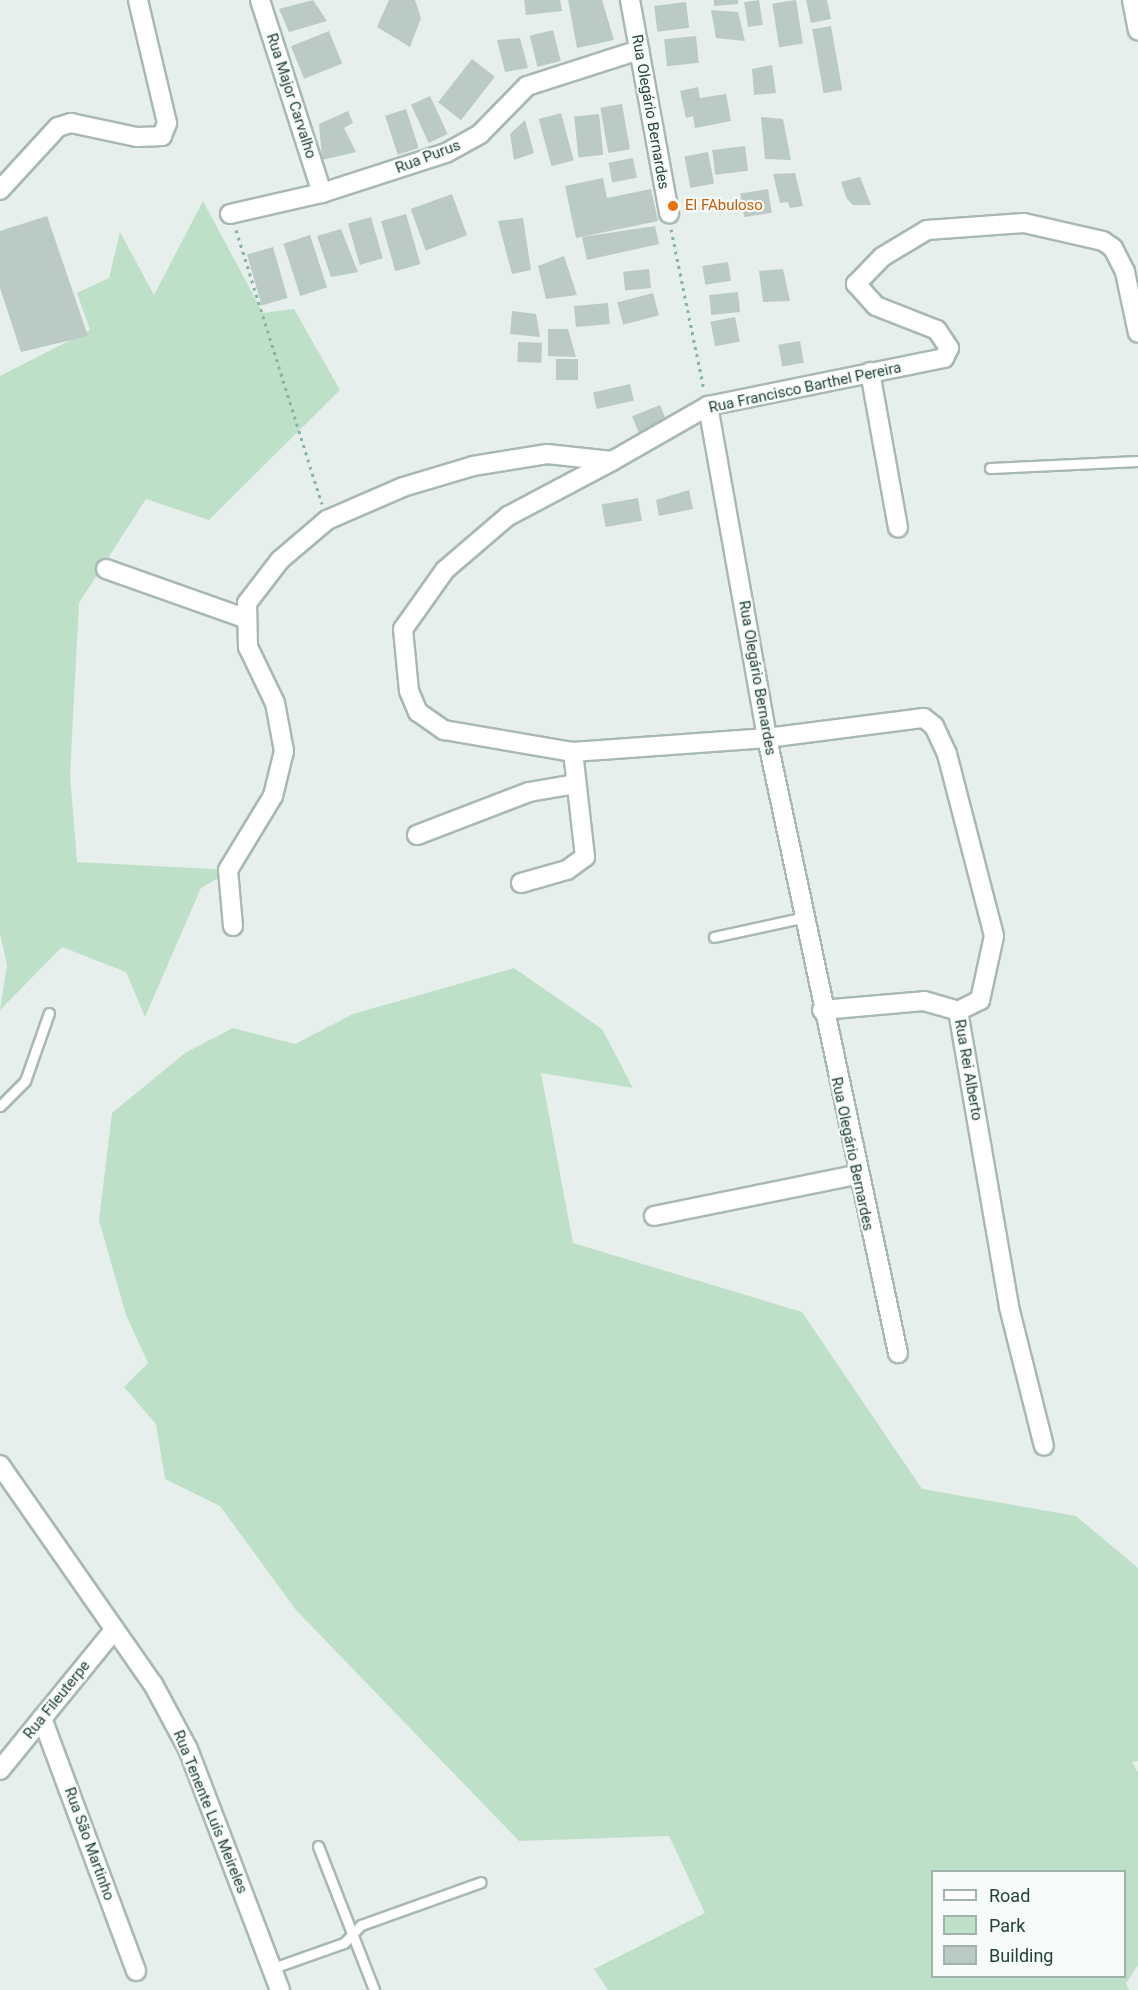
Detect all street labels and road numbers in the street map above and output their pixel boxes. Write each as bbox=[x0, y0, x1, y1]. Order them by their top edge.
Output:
street label: Rua Major Carvalho bbox=[262, 31, 320, 161]
street label: Rua Olegário Bernardes bbox=[628, 33, 672, 191]
street label: Rua Purus bbox=[393, 136, 463, 178]
street label: Rua Francisco Barthel Pereira bbox=[707, 359, 903, 417]
street label: Rua Olegário Bernardes bbox=[735, 599, 779, 757]
street label: Rua Rei Alberto bbox=[950, 1018, 986, 1122]
street label: Rua Olegário Bernardes bbox=[827, 1075, 877, 1233]
street label: Rua Fileuterpe bbox=[20, 1657, 94, 1743]
street label: Rua Tenente Luís Meireles bbox=[169, 1728, 251, 1896]
street label: Rua São Martinho bbox=[60, 1785, 118, 1903]

